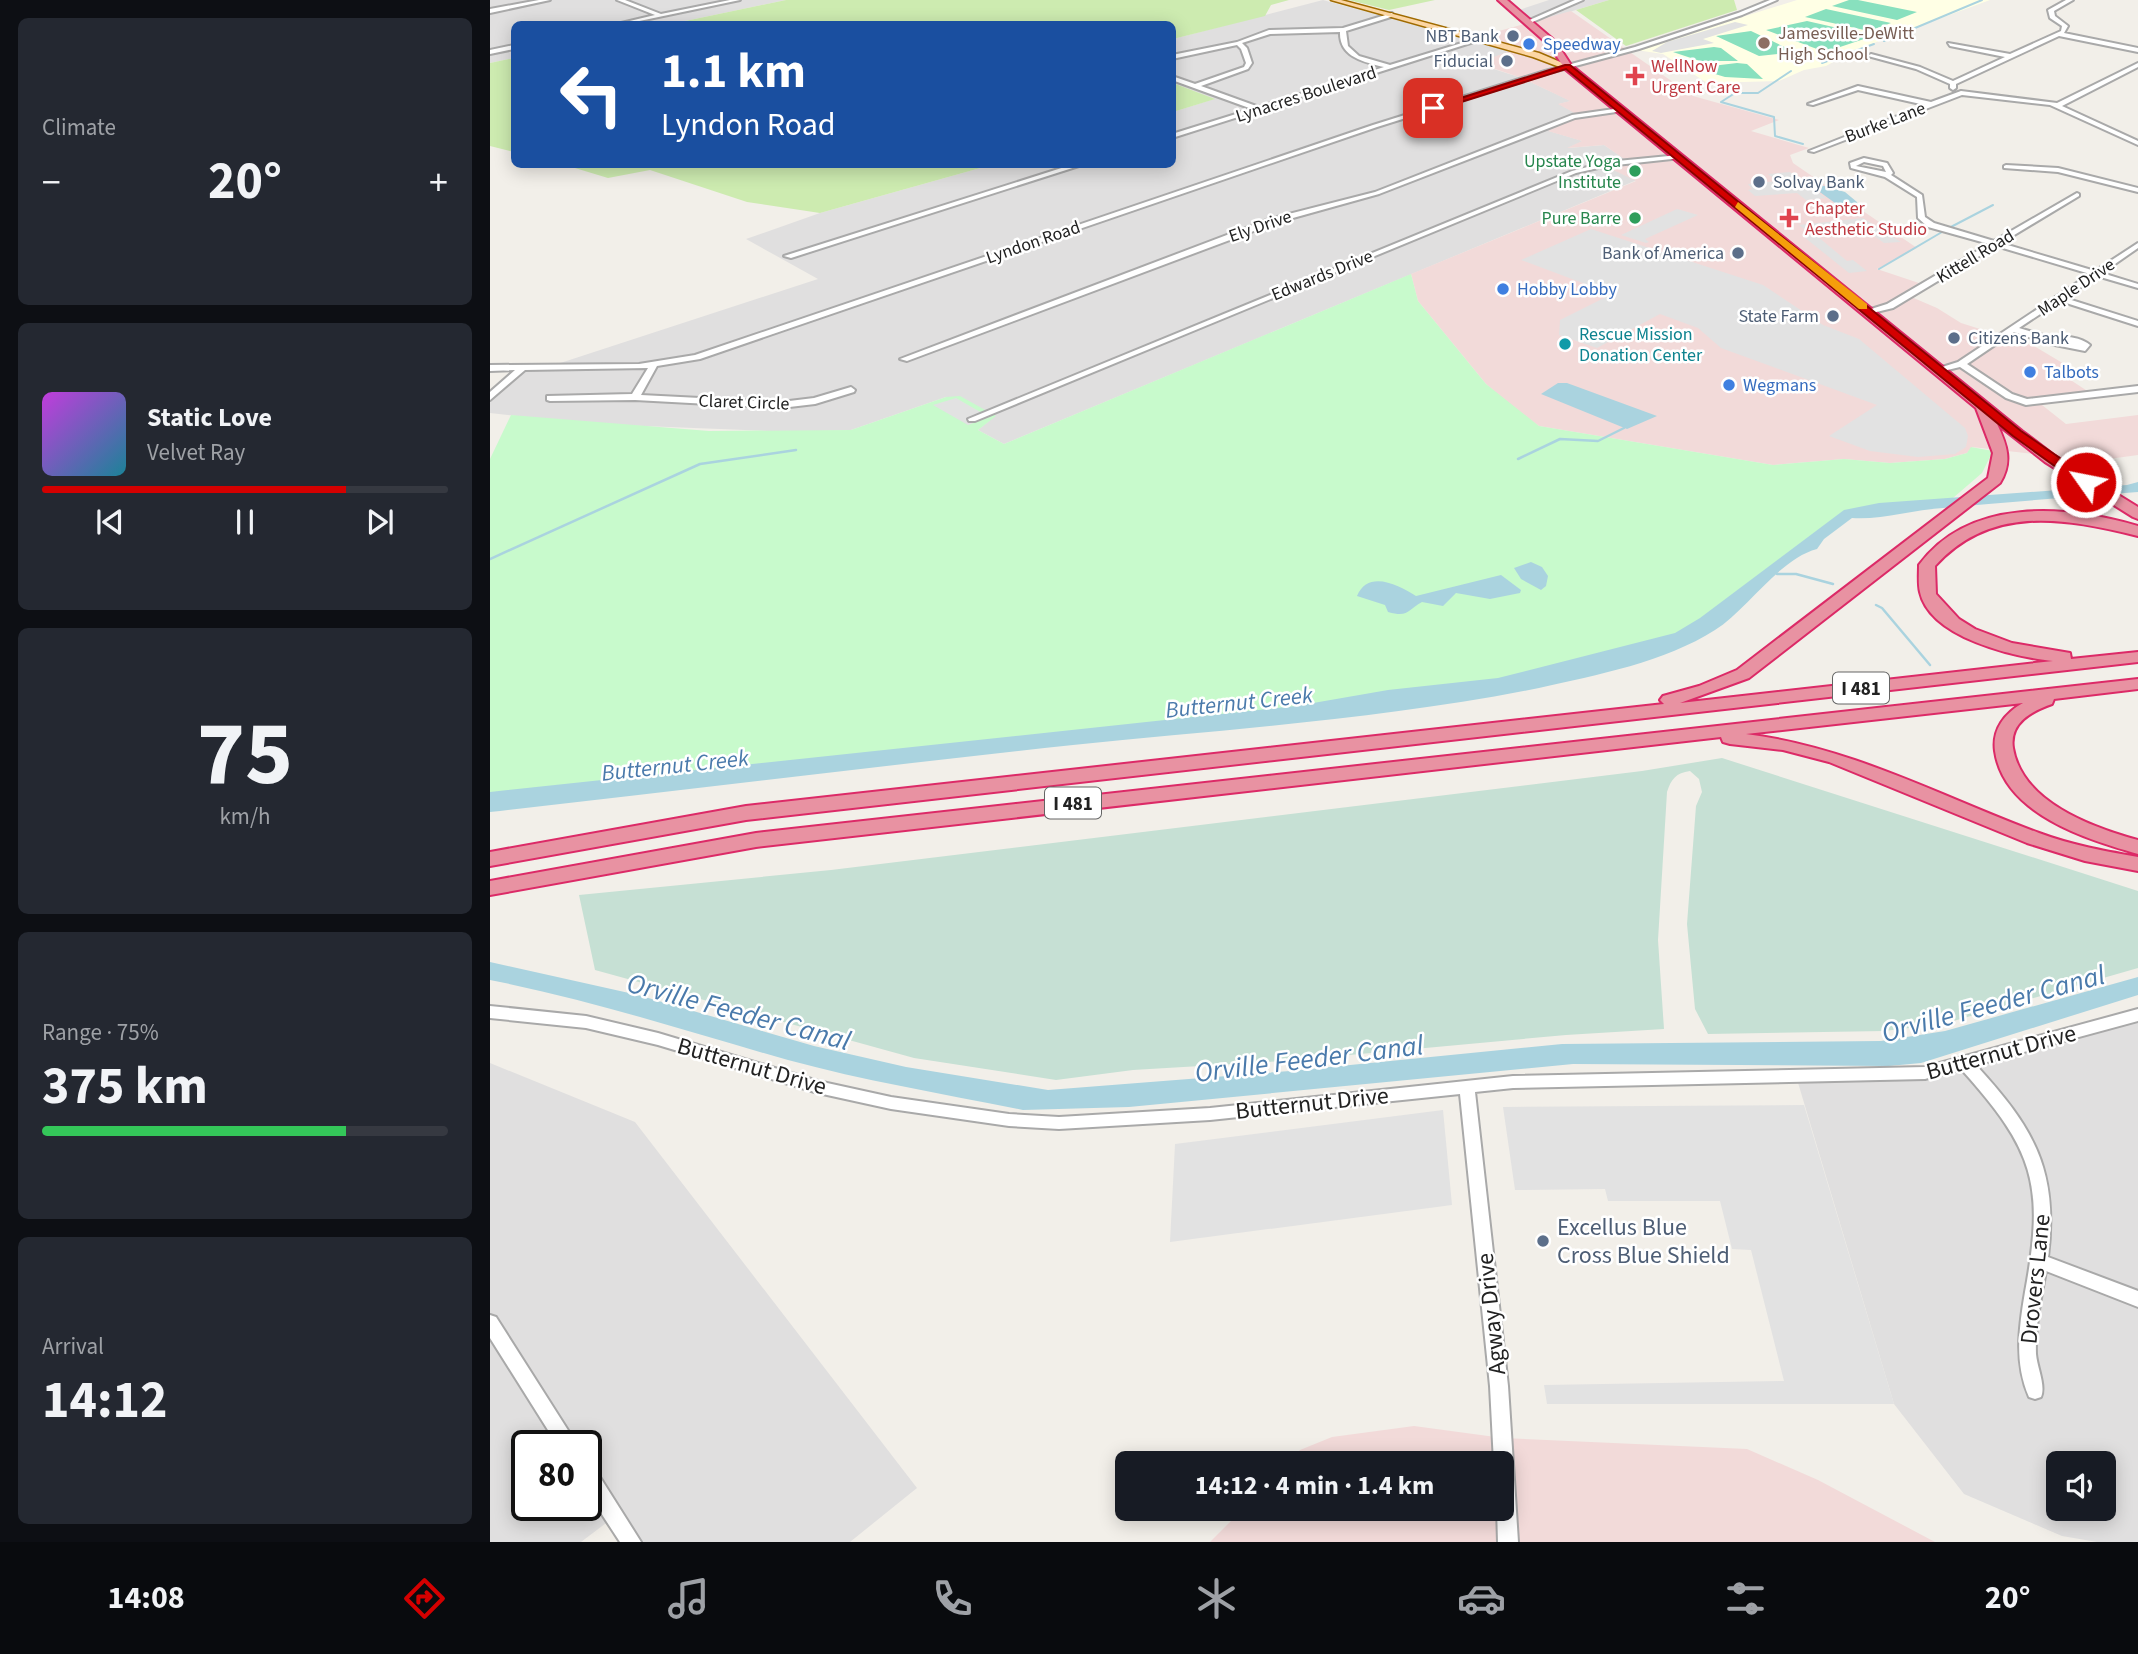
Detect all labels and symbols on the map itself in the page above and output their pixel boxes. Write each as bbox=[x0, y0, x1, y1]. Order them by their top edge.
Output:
place label: Jamesville-DeWitt High School bbox=[1778, 21, 1914, 67]
place label: NBT Bank bbox=[1426, 24, 1499, 49]
marker: NBT Bank bbox=[1505, 28, 1521, 44]
place label: Speedway bbox=[1543, 32, 1621, 57]
marker: Jamesville-DeWitt High School bbox=[1756, 35, 1772, 51]
marker: Speedway bbox=[1521, 36, 1537, 52]
place label: Fiducial bbox=[1434, 49, 1493, 74]
marker: Fiducial bbox=[1499, 53, 1515, 69]
place label: WellNow Urgent Care bbox=[1651, 54, 1740, 100]
street label: Lynacres Boulevard bbox=[1233, 60, 1380, 129]
marker: WellNow Urgent Care bbox=[1625, 66, 1645, 86]
pin bbox=[1403, 78, 1463, 138]
street label: Burke Lane bbox=[1841, 96, 1929, 149]
place label: Upstate Yoga Institute bbox=[1524, 149, 1621, 195]
marker: Upstate Yoga Institute bbox=[1627, 163, 1643, 179]
place label: Solvay Bank bbox=[1773, 170, 1865, 195]
marker: Solvay Bank bbox=[1751, 174, 1767, 190]
place label: Chapter Aesthetic Studio bbox=[1805, 196, 1927, 242]
street label: Ely Drive bbox=[1225, 204, 1295, 249]
place label: Pure Barre bbox=[1542, 206, 1621, 231]
marker: Chapter Aesthetic Studio bbox=[1779, 208, 1799, 228]
marker: Pure Barre bbox=[1627, 210, 1643, 226]
street label: Lyndon Road bbox=[983, 215, 1084, 270]
street label: Kittell Road bbox=[1932, 223, 2019, 289]
place label: Bank of America bbox=[1602, 241, 1724, 266]
street label: Edwards Drive bbox=[1268, 244, 1377, 307]
marker: Bank of America bbox=[1730, 245, 1746, 261]
street label: Maple Drive bbox=[2033, 252, 2120, 322]
place label: Hobby Lobby bbox=[1517, 277, 1617, 302]
marker: Hobby Lobby bbox=[1495, 281, 1511, 297]
place label: State Farm bbox=[1738, 304, 1819, 329]
marker: State Farm bbox=[1825, 308, 1841, 324]
place label: Rescue Mission Donation Center bbox=[1579, 322, 1703, 368]
place label: Citizens Bank bbox=[1968, 326, 2069, 351]
marker: Citizens Bank bbox=[1946, 330, 1962, 346]
marker: Rescue Mission Donation Center bbox=[1557, 336, 1573, 352]
place label: Talbots bbox=[2044, 360, 2099, 385]
marker: Talbots bbox=[2022, 364, 2038, 380]
place label: Wegmans bbox=[1743, 373, 1816, 398]
marker: Wegmans bbox=[1721, 377, 1737, 393]
street label: Claret Circle bbox=[698, 388, 790, 417]
position arrow bbox=[2049, 445, 2123, 519]
road number: I 481 bbox=[1833, 673, 1889, 704]
water label: Butternut Creek bbox=[1164, 678, 1315, 727]
water label: Butternut Creek bbox=[600, 741, 751, 790]
road number: I 481 bbox=[1045, 788, 1101, 818]
water label: Orville Feeder Canal bbox=[1877, 955, 2110, 1053]
water label: Orville Feeder Canal bbox=[622, 963, 855, 1061]
street label: Butternut Drive bbox=[1922, 1016, 2080, 1089]
water label: Orville Feeder Canal bbox=[1192, 1025, 1426, 1093]
street label: Butternut Drive bbox=[673, 1028, 831, 1105]
street label: Butternut Drive bbox=[1234, 1078, 1390, 1129]
place label: Excellus Blue Cross Blue Shield bbox=[1557, 1210, 1730, 1273]
street label: Drovers Lane bbox=[2011, 1212, 2060, 1346]
marker: Excellus Blue Cross Blue Shield bbox=[1535, 1233, 1551, 1249]
street label: Agway Drive bbox=[1468, 1251, 1515, 1377]
speed limit sign: 80 bbox=[511, 1430, 602, 1521]

